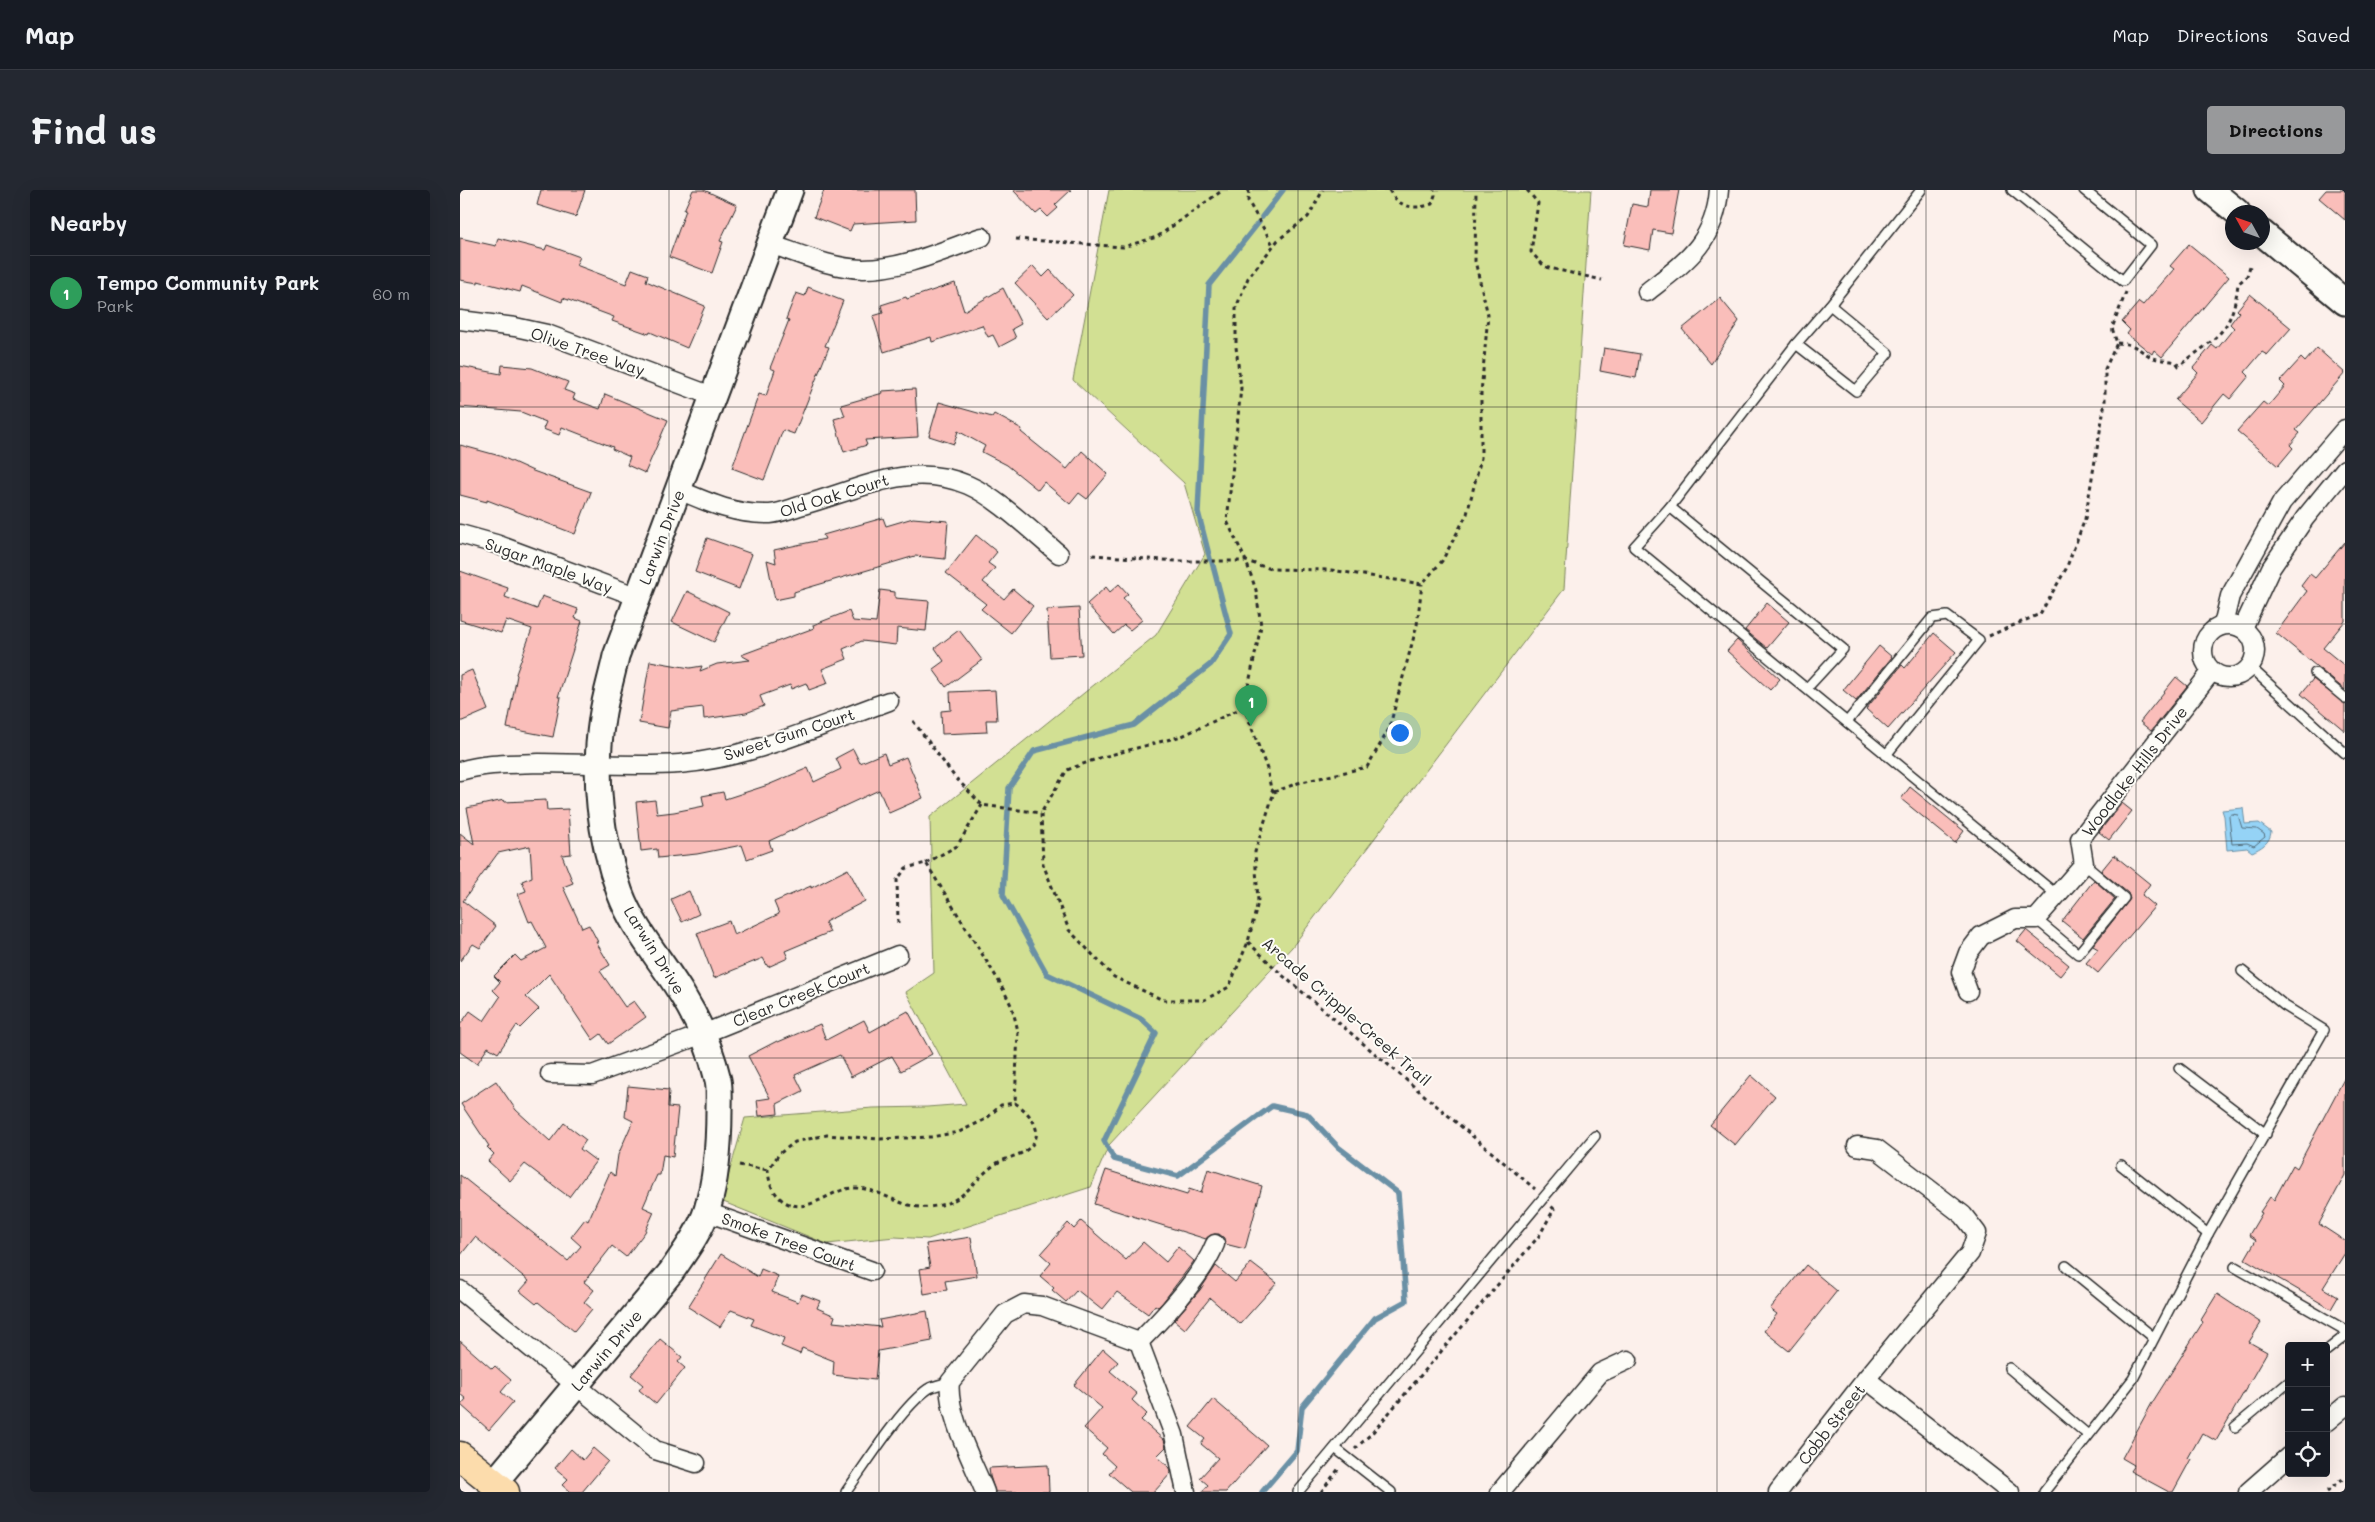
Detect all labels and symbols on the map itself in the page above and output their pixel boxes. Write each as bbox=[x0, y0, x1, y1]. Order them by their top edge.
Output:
north arrow bbox=[2225, 205, 2270, 250]
street label: Olive Tree Way bbox=[528, 322, 648, 380]
street label: Old Oak Court bbox=[777, 468, 891, 522]
street label: Larwin Drive bbox=[633, 487, 689, 587]
street label: Sugar Maple Way bbox=[482, 532, 616, 598]
pin: 1 bbox=[1235, 685, 1267, 726]
street label: Woodlake Hills Drive bbox=[2076, 701, 2192, 841]
street label: Sweet Gum Court bbox=[721, 703, 857, 765]
your location bbox=[1387, 720, 1413, 746]
street label: Larwin Drive bbox=[620, 902, 690, 998]
street label: Arcade Cripple-Creek Trail bbox=[1258, 932, 1436, 1090]
street label: Clear Creek Court bbox=[729, 957, 873, 1031]
street label: Smoke Tree Court bbox=[719, 1207, 859, 1275]
street label: Larwin Drive bbox=[566, 1305, 646, 1395]
street label: Cobb Street bbox=[1793, 1379, 1869, 1469]

